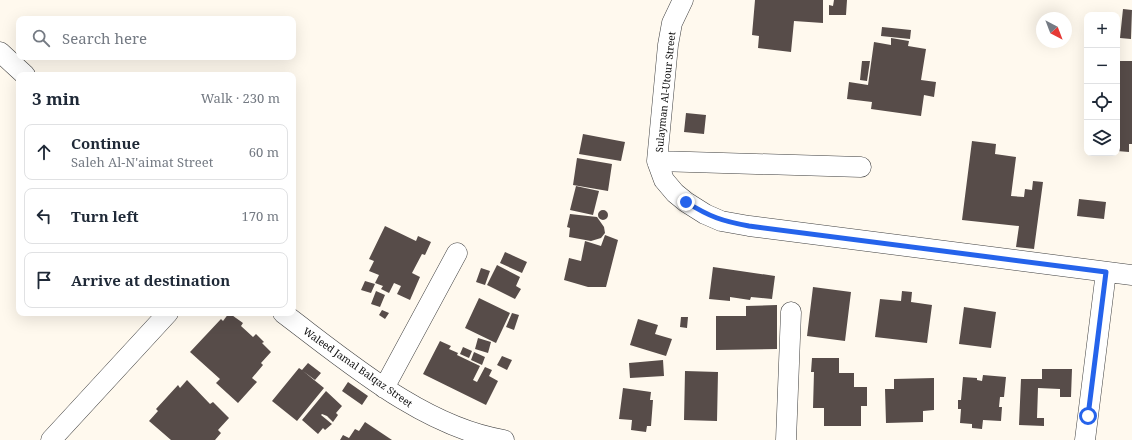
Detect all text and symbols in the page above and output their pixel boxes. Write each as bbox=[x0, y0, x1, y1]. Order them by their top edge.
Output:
north arrow bbox=[1036, 12, 1072, 48]
map controls bbox=[1084, 12, 1120, 156]
button: + bbox=[1084, 12, 1120, 48]
search box bbox=[16, 16, 296, 60]
icon: search bbox=[30, 27, 52, 49]
text: Search here bbox=[62, 28, 147, 48]
street label: Sulayman Al-Utour Street bbox=[652, 30, 678, 153]
button: − bbox=[1084, 48, 1120, 84]
button: locate bbox=[1084, 84, 1120, 120]
text: 3 min bbox=[32, 87, 80, 110]
text: Walk · 230 m bbox=[201, 89, 280, 107]
button: layers bbox=[1084, 120, 1120, 156]
text: Continue bbox=[71, 133, 140, 153]
icon: ahead bbox=[33, 141, 55, 163]
text: 60 m bbox=[249, 143, 279, 161]
text: Saleh Al-N'aimat Street bbox=[71, 153, 213, 171]
route end bbox=[677, 193, 695, 211]
icon: left bbox=[33, 205, 55, 227]
text: Turn left bbox=[71, 206, 139, 226]
text: 170 m bbox=[242, 207, 279, 225]
icon: arrive bbox=[33, 269, 55, 291]
text: Arrive at destination bbox=[71, 270, 230, 290]
street label: Waleed Jamal Balqaz Street bbox=[301, 324, 416, 410]
route start bbox=[1079, 407, 1097, 425]

